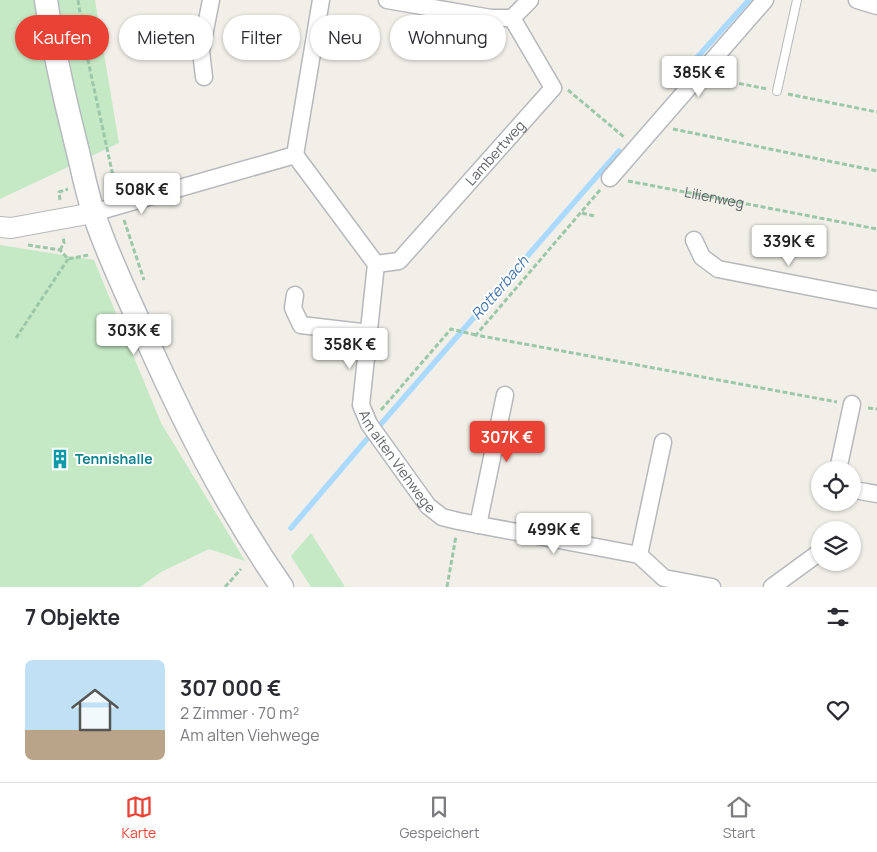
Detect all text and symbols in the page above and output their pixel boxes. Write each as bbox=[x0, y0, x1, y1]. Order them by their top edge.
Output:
chip: Kaufen bbox=[15, 15, 109, 60]
chip: Mieten bbox=[119, 15, 213, 60]
chip: Filter bbox=[223, 15, 300, 60]
chip: Neu bbox=[310, 15, 380, 60]
chip: Wohnung bbox=[390, 15, 506, 60]
pin: 385K € bbox=[658, 56, 740, 98]
text: 385K € bbox=[673, 61, 725, 83]
street label: Lambertweg bbox=[461, 116, 529, 189]
pin: 508K € bbox=[101, 172, 183, 215]
text: 508K € bbox=[115, 178, 169, 200]
street label: Lilienweg bbox=[683, 182, 746, 212]
pin: 339K € bbox=[748, 224, 830, 267]
text: 339K € bbox=[763, 230, 815, 252]
water label: Rotterbach bbox=[466, 251, 534, 324]
pin: 303K € bbox=[93, 314, 175, 356]
text: 303K € bbox=[107, 319, 161, 341]
pin: 358K € bbox=[309, 328, 391, 370]
text: 358K € bbox=[324, 333, 376, 355]
street label: Am alten Viehwege bbox=[355, 407, 440, 517]
pin: 307K € bbox=[466, 420, 548, 463]
text: 307K € bbox=[481, 426, 533, 448]
building icon: Tennishalle bbox=[49, 448, 71, 470]
place label: Tennishalle bbox=[75, 449, 153, 468]
map controls bbox=[811, 461, 861, 571]
button: locate bbox=[811, 461, 861, 511]
pin: 499K € bbox=[513, 512, 595, 555]
text: 499K € bbox=[527, 518, 581, 540]
button: layers bbox=[811, 521, 861, 571]
text: 7 Objekte bbox=[25, 603, 120, 631]
icon: filters bbox=[824, 603, 852, 631]
text: 307 000 € bbox=[180, 674, 281, 702]
icon: home bbox=[65, 680, 125, 740]
icon: heart bbox=[824, 696, 852, 724]
text: 2 Zimmer · 70 m² bbox=[180, 702, 299, 724]
text: Am alten Viehwege bbox=[180, 724, 320, 746]
tab: Karte bbox=[122, 793, 156, 842]
tab: Gespeichert bbox=[399, 793, 480, 842]
tab: Start bbox=[723, 793, 755, 842]

